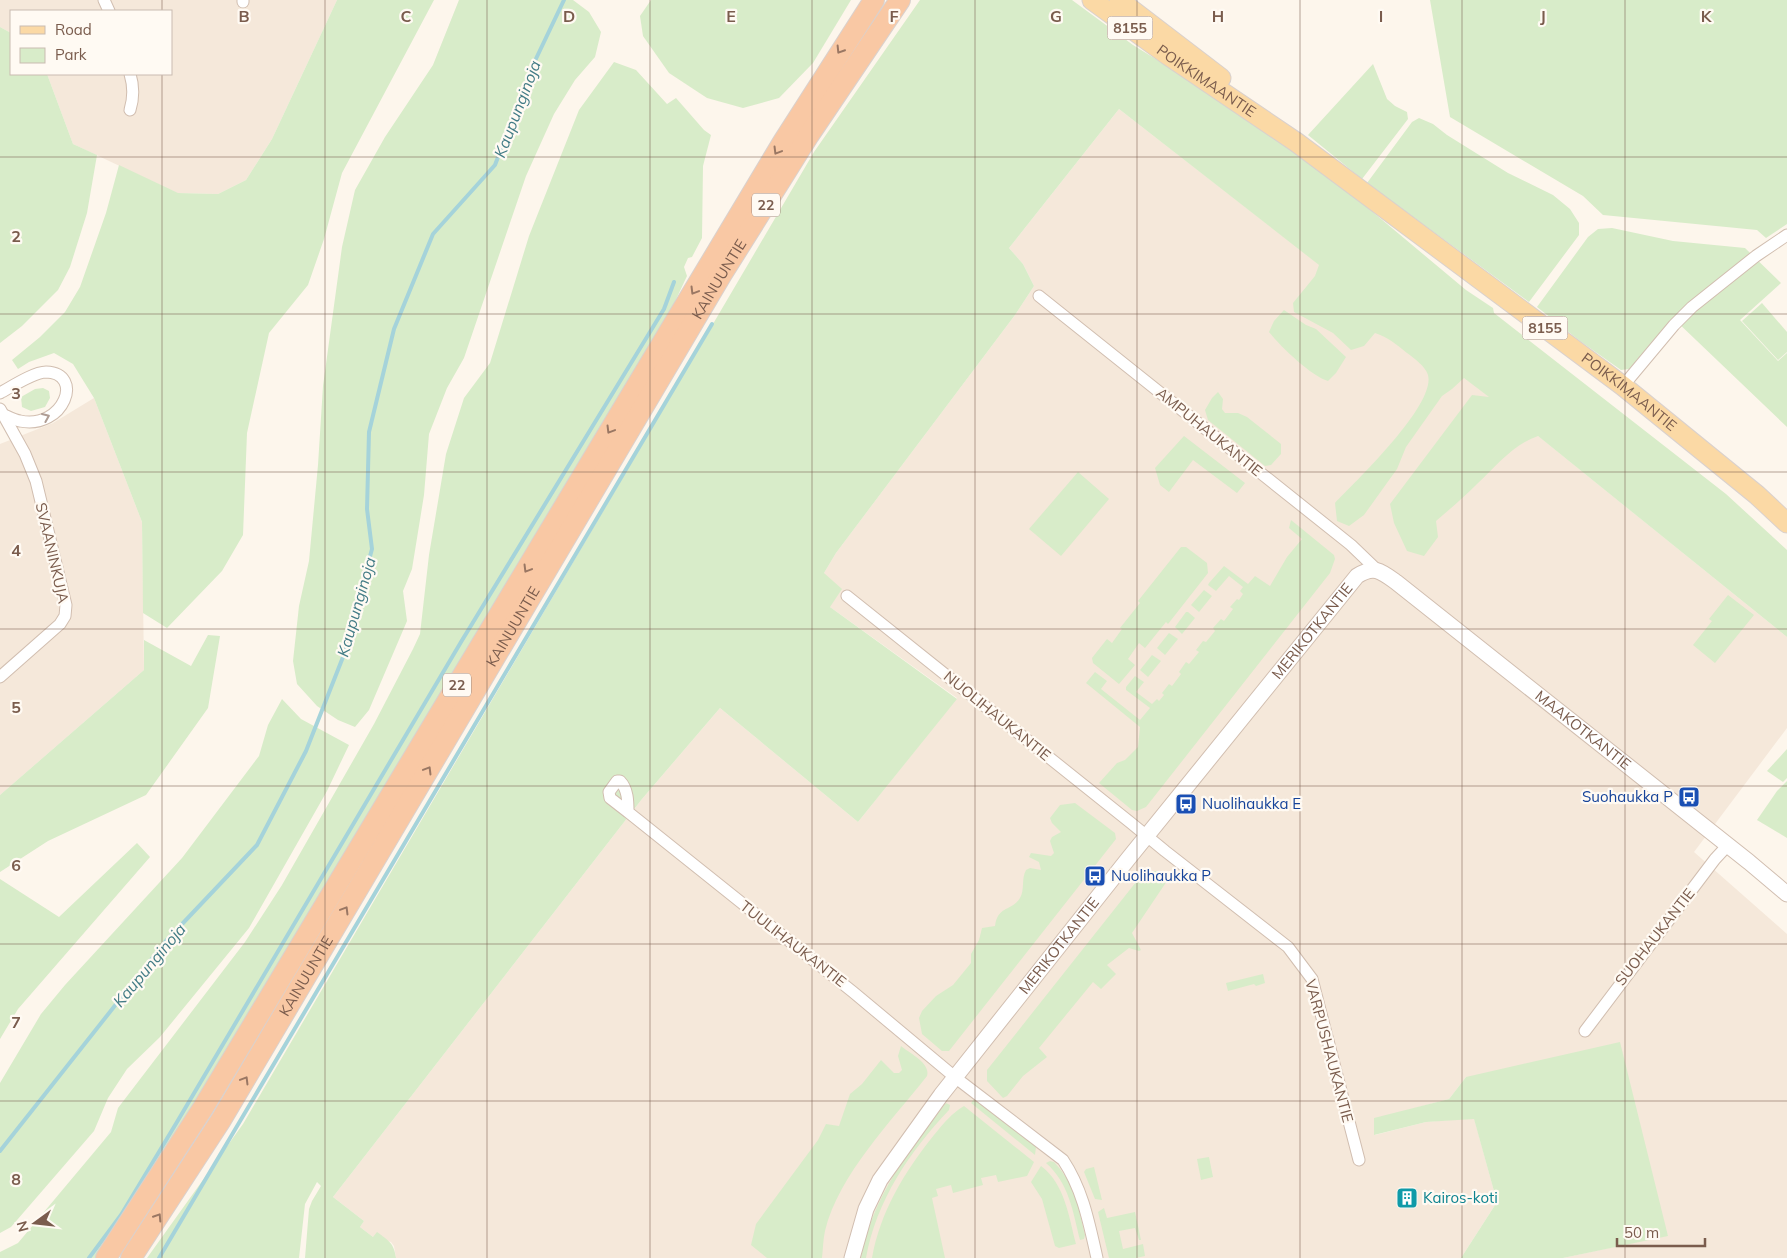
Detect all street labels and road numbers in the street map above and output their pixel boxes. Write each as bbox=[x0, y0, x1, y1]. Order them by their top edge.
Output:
road number: 8155 bbox=[1108, 16, 1152, 40]
street label: POIKKIMAANTIE bbox=[1153, 40, 1260, 121]
road number: 22 bbox=[752, 194, 780, 216]
street label: KAINUUNTIE bbox=[687, 235, 750, 323]
road number: 8155 bbox=[1522, 316, 1568, 339]
street label: POIKKIMAANTIE bbox=[1578, 348, 1681, 435]
street label: AMPUHAUKANTIE bbox=[1152, 383, 1266, 480]
street label: SVAANINKUJA bbox=[32, 501, 73, 605]
street label: MERIKOTKANTIE bbox=[1267, 579, 1357, 683]
street label: KAINUUNTIE bbox=[482, 583, 544, 670]
street label: NUOLIHAUKANTIE bbox=[940, 667, 1055, 765]
road number: 22 bbox=[443, 674, 471, 696]
street label: MAAKOTKANTIE bbox=[1531, 686, 1635, 774]
street label: SUOHAUKANTIE bbox=[1611, 884, 1699, 989]
street label: MERIKOTKANTIE bbox=[1015, 893, 1103, 998]
street label: TUULIHAUKANTIE bbox=[736, 896, 850, 991]
street label: KAINUUNTIE bbox=[275, 932, 337, 1019]
street label: VARPUSHAUKANTIE bbox=[1301, 977, 1358, 1125]

